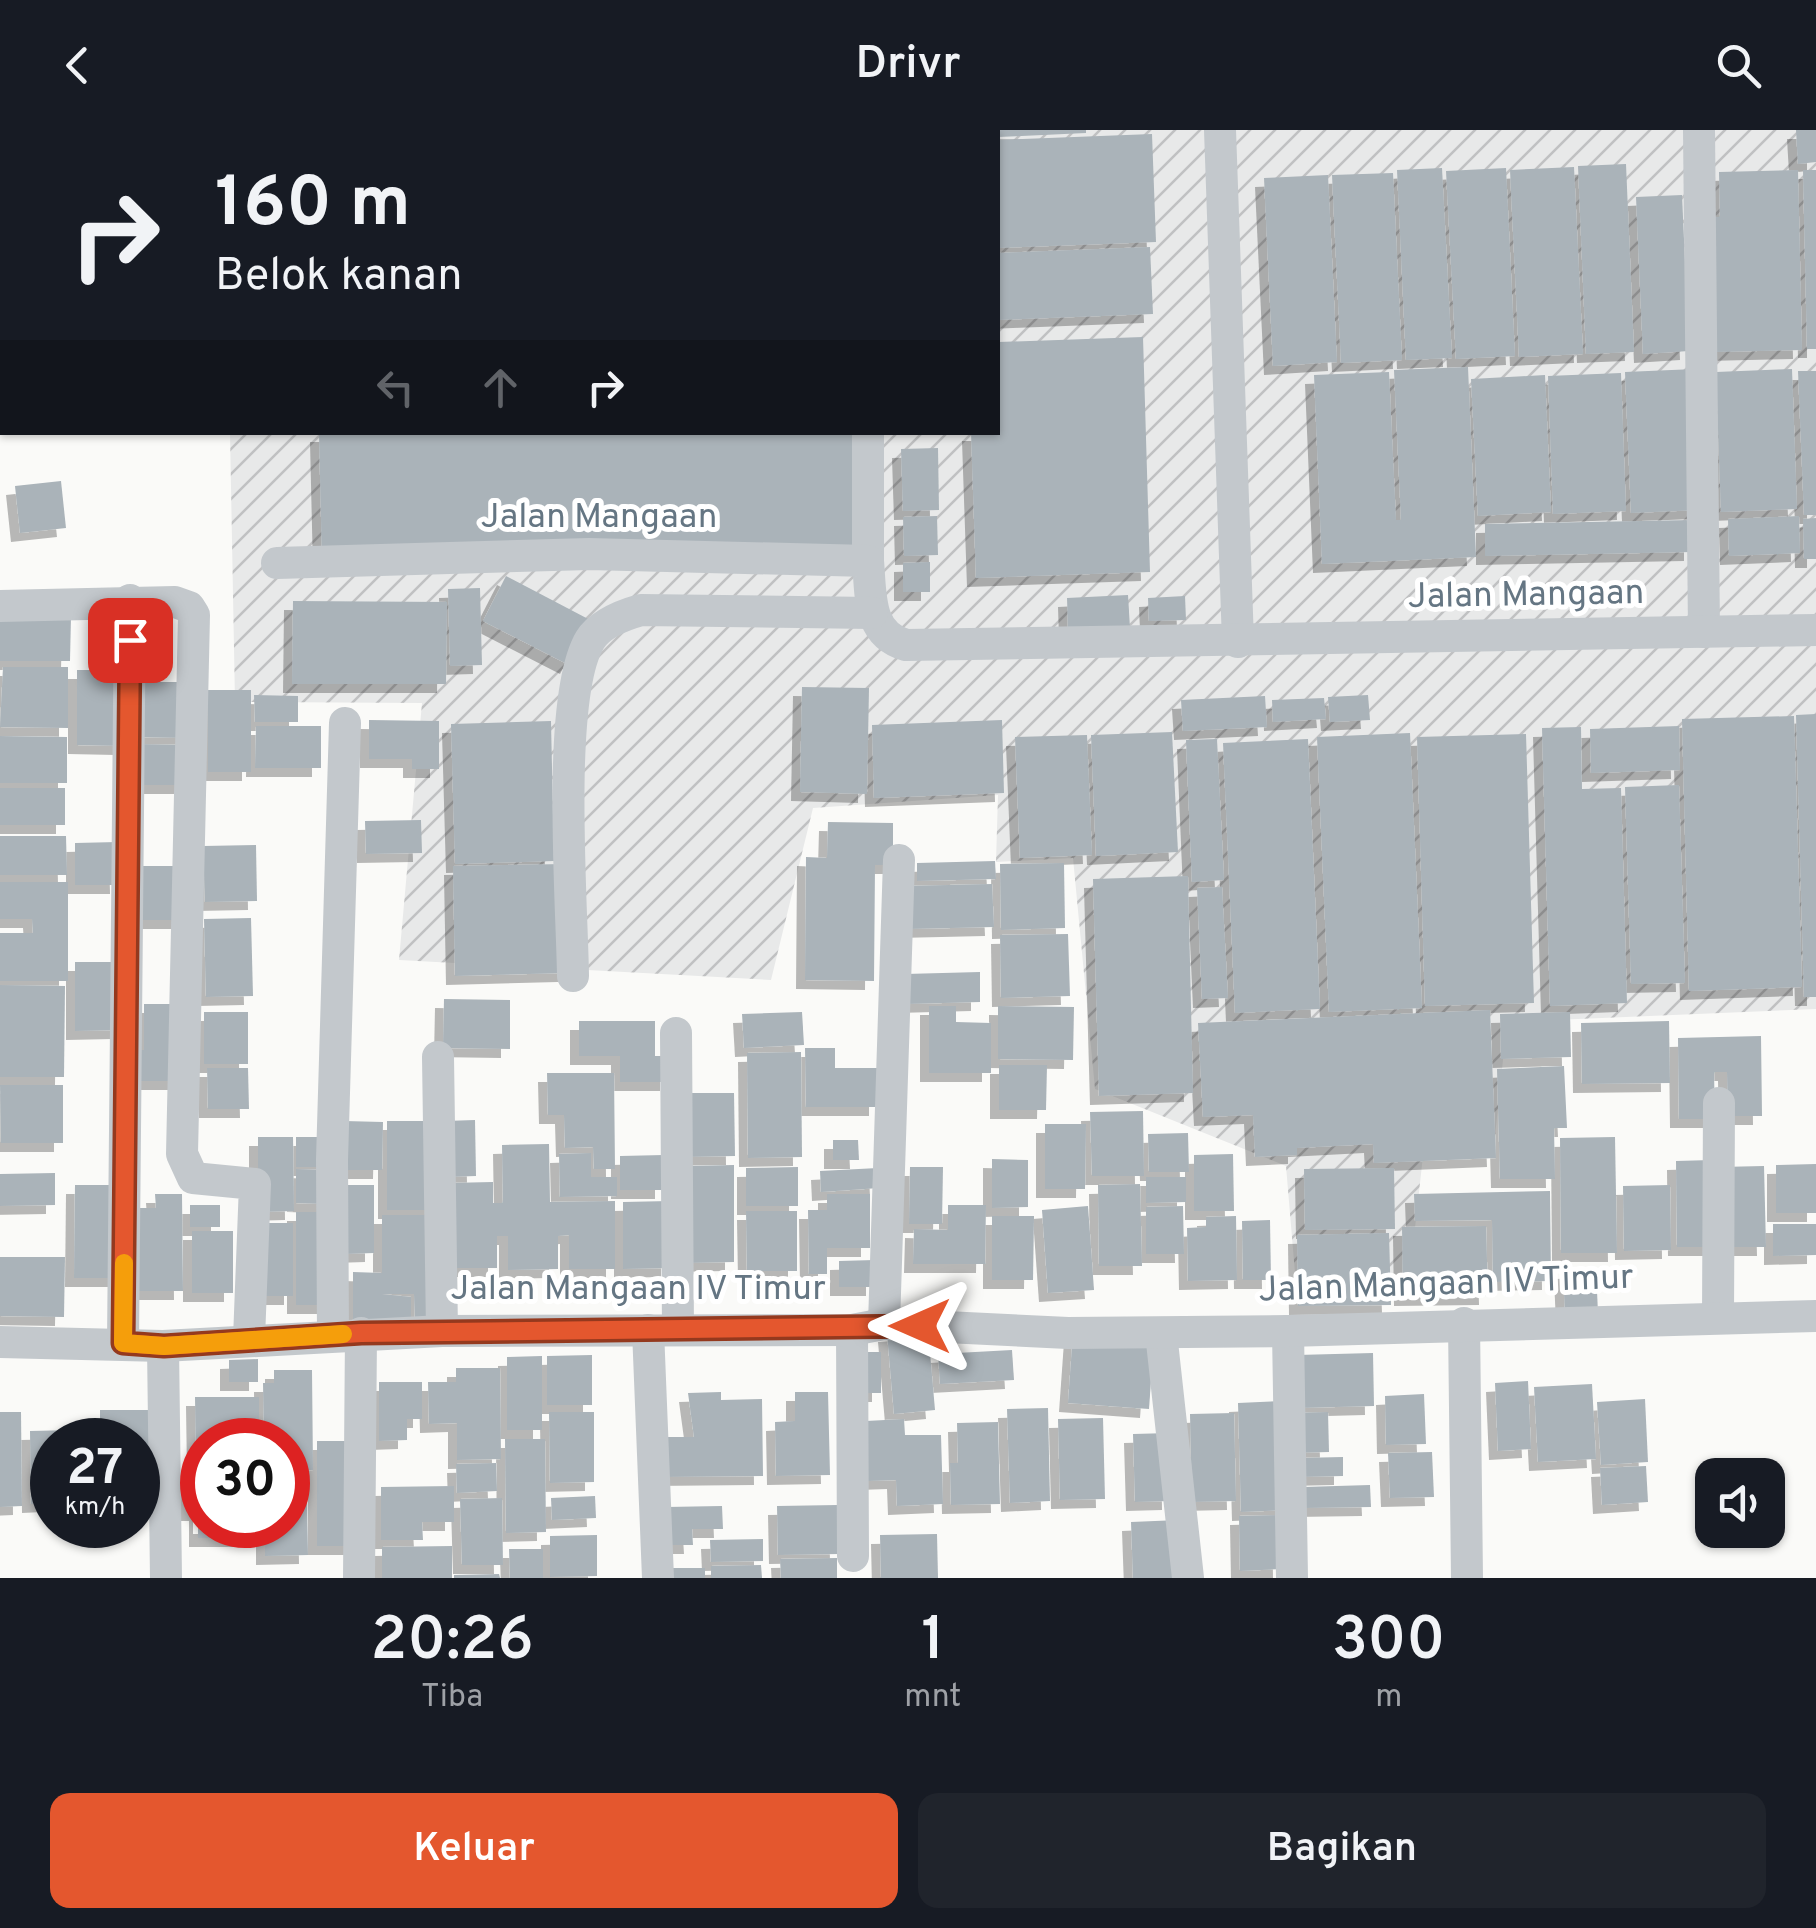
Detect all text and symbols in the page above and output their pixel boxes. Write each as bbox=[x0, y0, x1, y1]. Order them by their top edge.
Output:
text: Drivr bbox=[855, 37, 961, 94]
icon: back bbox=[50, 38, 105, 93]
icon: search bbox=[1711, 38, 1766, 93]
text: 160 m bbox=[215, 162, 411, 251]
icon: right bbox=[50, 170, 180, 300]
text: Belok kanan bbox=[215, 249, 463, 306]
icon: left bbox=[368, 360, 423, 415]
icon: ahead bbox=[473, 360, 528, 415]
icon: right bbox=[578, 360, 633, 415]
street label: Jalan Mangaan bbox=[481, 496, 717, 540]
street label: Jalan Mangaan bbox=[1407, 572, 1645, 620]
pin bbox=[88, 598, 173, 683]
icon: arrive bbox=[103, 613, 158, 668]
street label: Jalan Mangaan IV Timur bbox=[1258, 1256, 1634, 1314]
street label: Jalan Mangaan IV Timur bbox=[450, 1268, 826, 1312]
position arrow bbox=[868, 1274, 972, 1378]
speed limit sign: 30 bbox=[180, 1418, 310, 1548]
text: 27 bbox=[67, 1439, 123, 1502]
map controls bbox=[1695, 1458, 1785, 1548]
button: sound bbox=[1695, 1458, 1785, 1548]
text: km/h bbox=[65, 1492, 125, 1524]
text: 20:26 bbox=[371, 1605, 534, 1681]
text: 1 bbox=[921, 1605, 945, 1681]
text: 300 bbox=[1332, 1605, 1445, 1681]
text: Tiba bbox=[421, 1678, 483, 1718]
text: mnt bbox=[904, 1678, 961, 1718]
text: m bbox=[1375, 1678, 1402, 1718]
button: Keluar bbox=[50, 1793, 898, 1908]
button: Bagikan bbox=[918, 1793, 1766, 1908]

